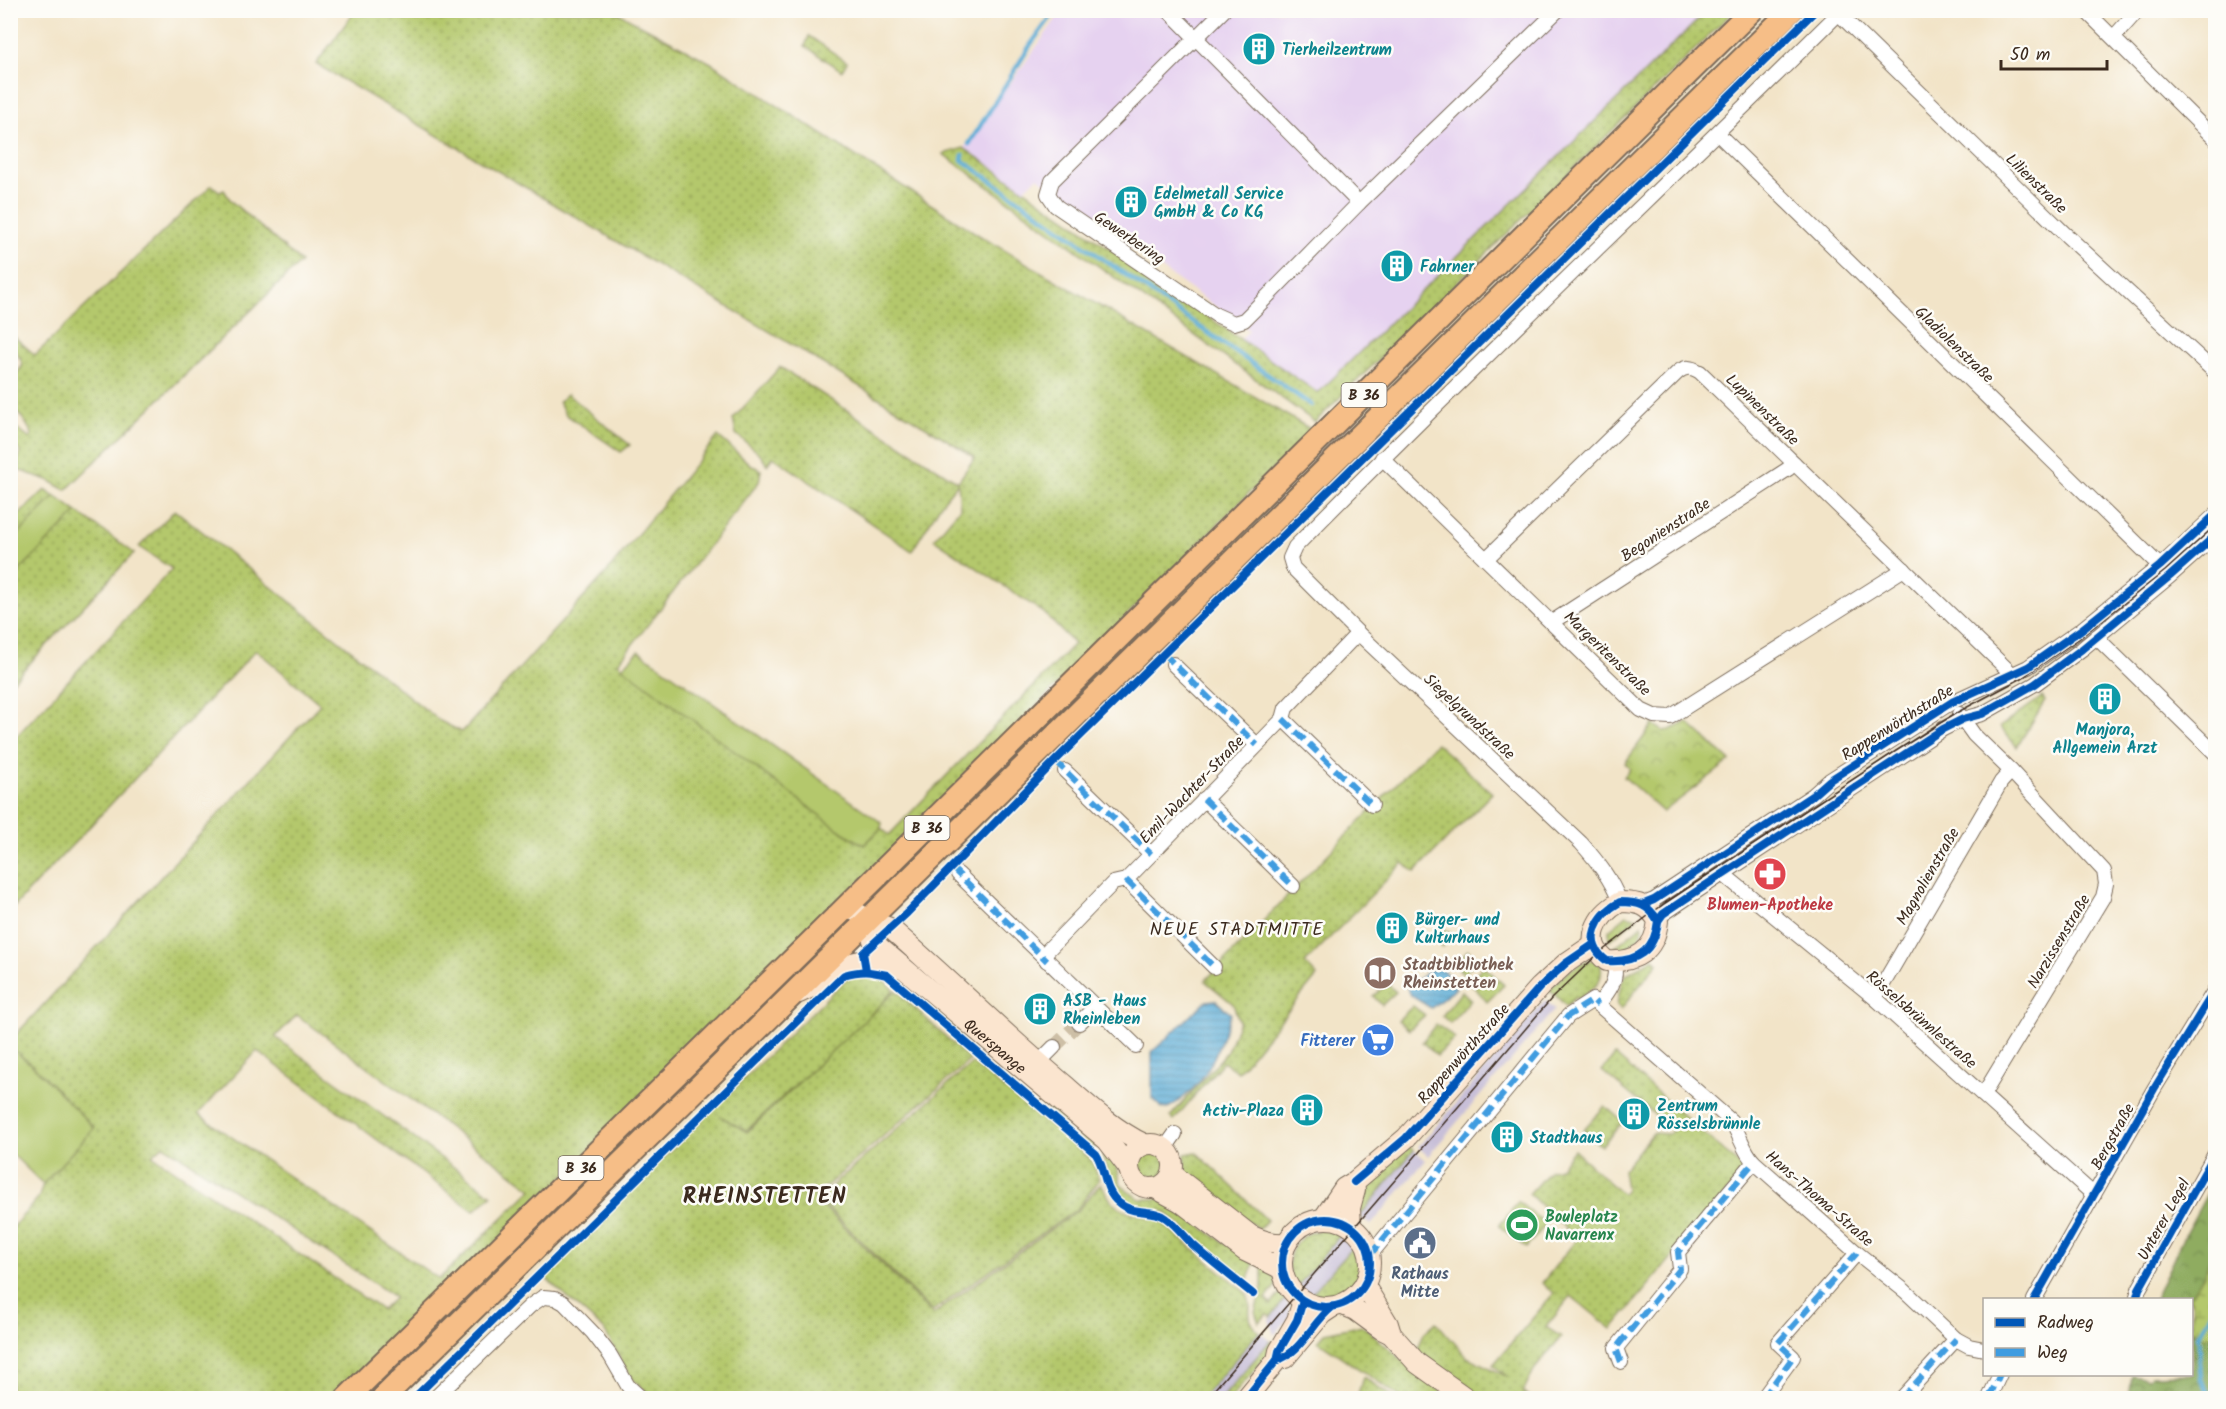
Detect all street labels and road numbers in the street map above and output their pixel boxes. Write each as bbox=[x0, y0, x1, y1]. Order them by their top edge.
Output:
street label: Lilienstraße bbox=[1999, 148, 2073, 220]
street label: Gewerbering bbox=[1089, 205, 1170, 271]
street label: Gladiolenstraße bbox=[1908, 301, 1999, 390]
street label: Lupinenstraße bbox=[1719, 368, 1805, 452]
road number: B 36 bbox=[1342, 383, 1386, 407]
street label: Begonienstraße bbox=[1616, 492, 1716, 569]
street label: Margeritenstraße bbox=[1557, 606, 1657, 703]
street label: Siegelgrundstraße bbox=[1417, 668, 1521, 766]
street label: Rappenwörthstraße bbox=[1837, 679, 1959, 768]
street label: Emil-Wachter-Straße bbox=[1133, 730, 1251, 850]
road number: B 36 bbox=[904, 816, 950, 840]
street label: Magnolienstraße bbox=[1890, 823, 1966, 930]
street label: Narzissenstraße bbox=[2021, 890, 2097, 994]
street label: Rösselsbrünnlestraße bbox=[1860, 965, 1982, 1076]
street label: Rappenwörthstraße bbox=[1412, 998, 1516, 1110]
street label: Querspange bbox=[957, 1013, 1031, 1081]
street label: Bergstraße bbox=[2085, 1099, 2142, 1175]
street label: Hans-Thoma-Straße bbox=[1759, 1145, 1879, 1253]
road number: B 36 bbox=[558, 1156, 604, 1180]
street label: Unterer Legel bbox=[2131, 1174, 2197, 1265]

